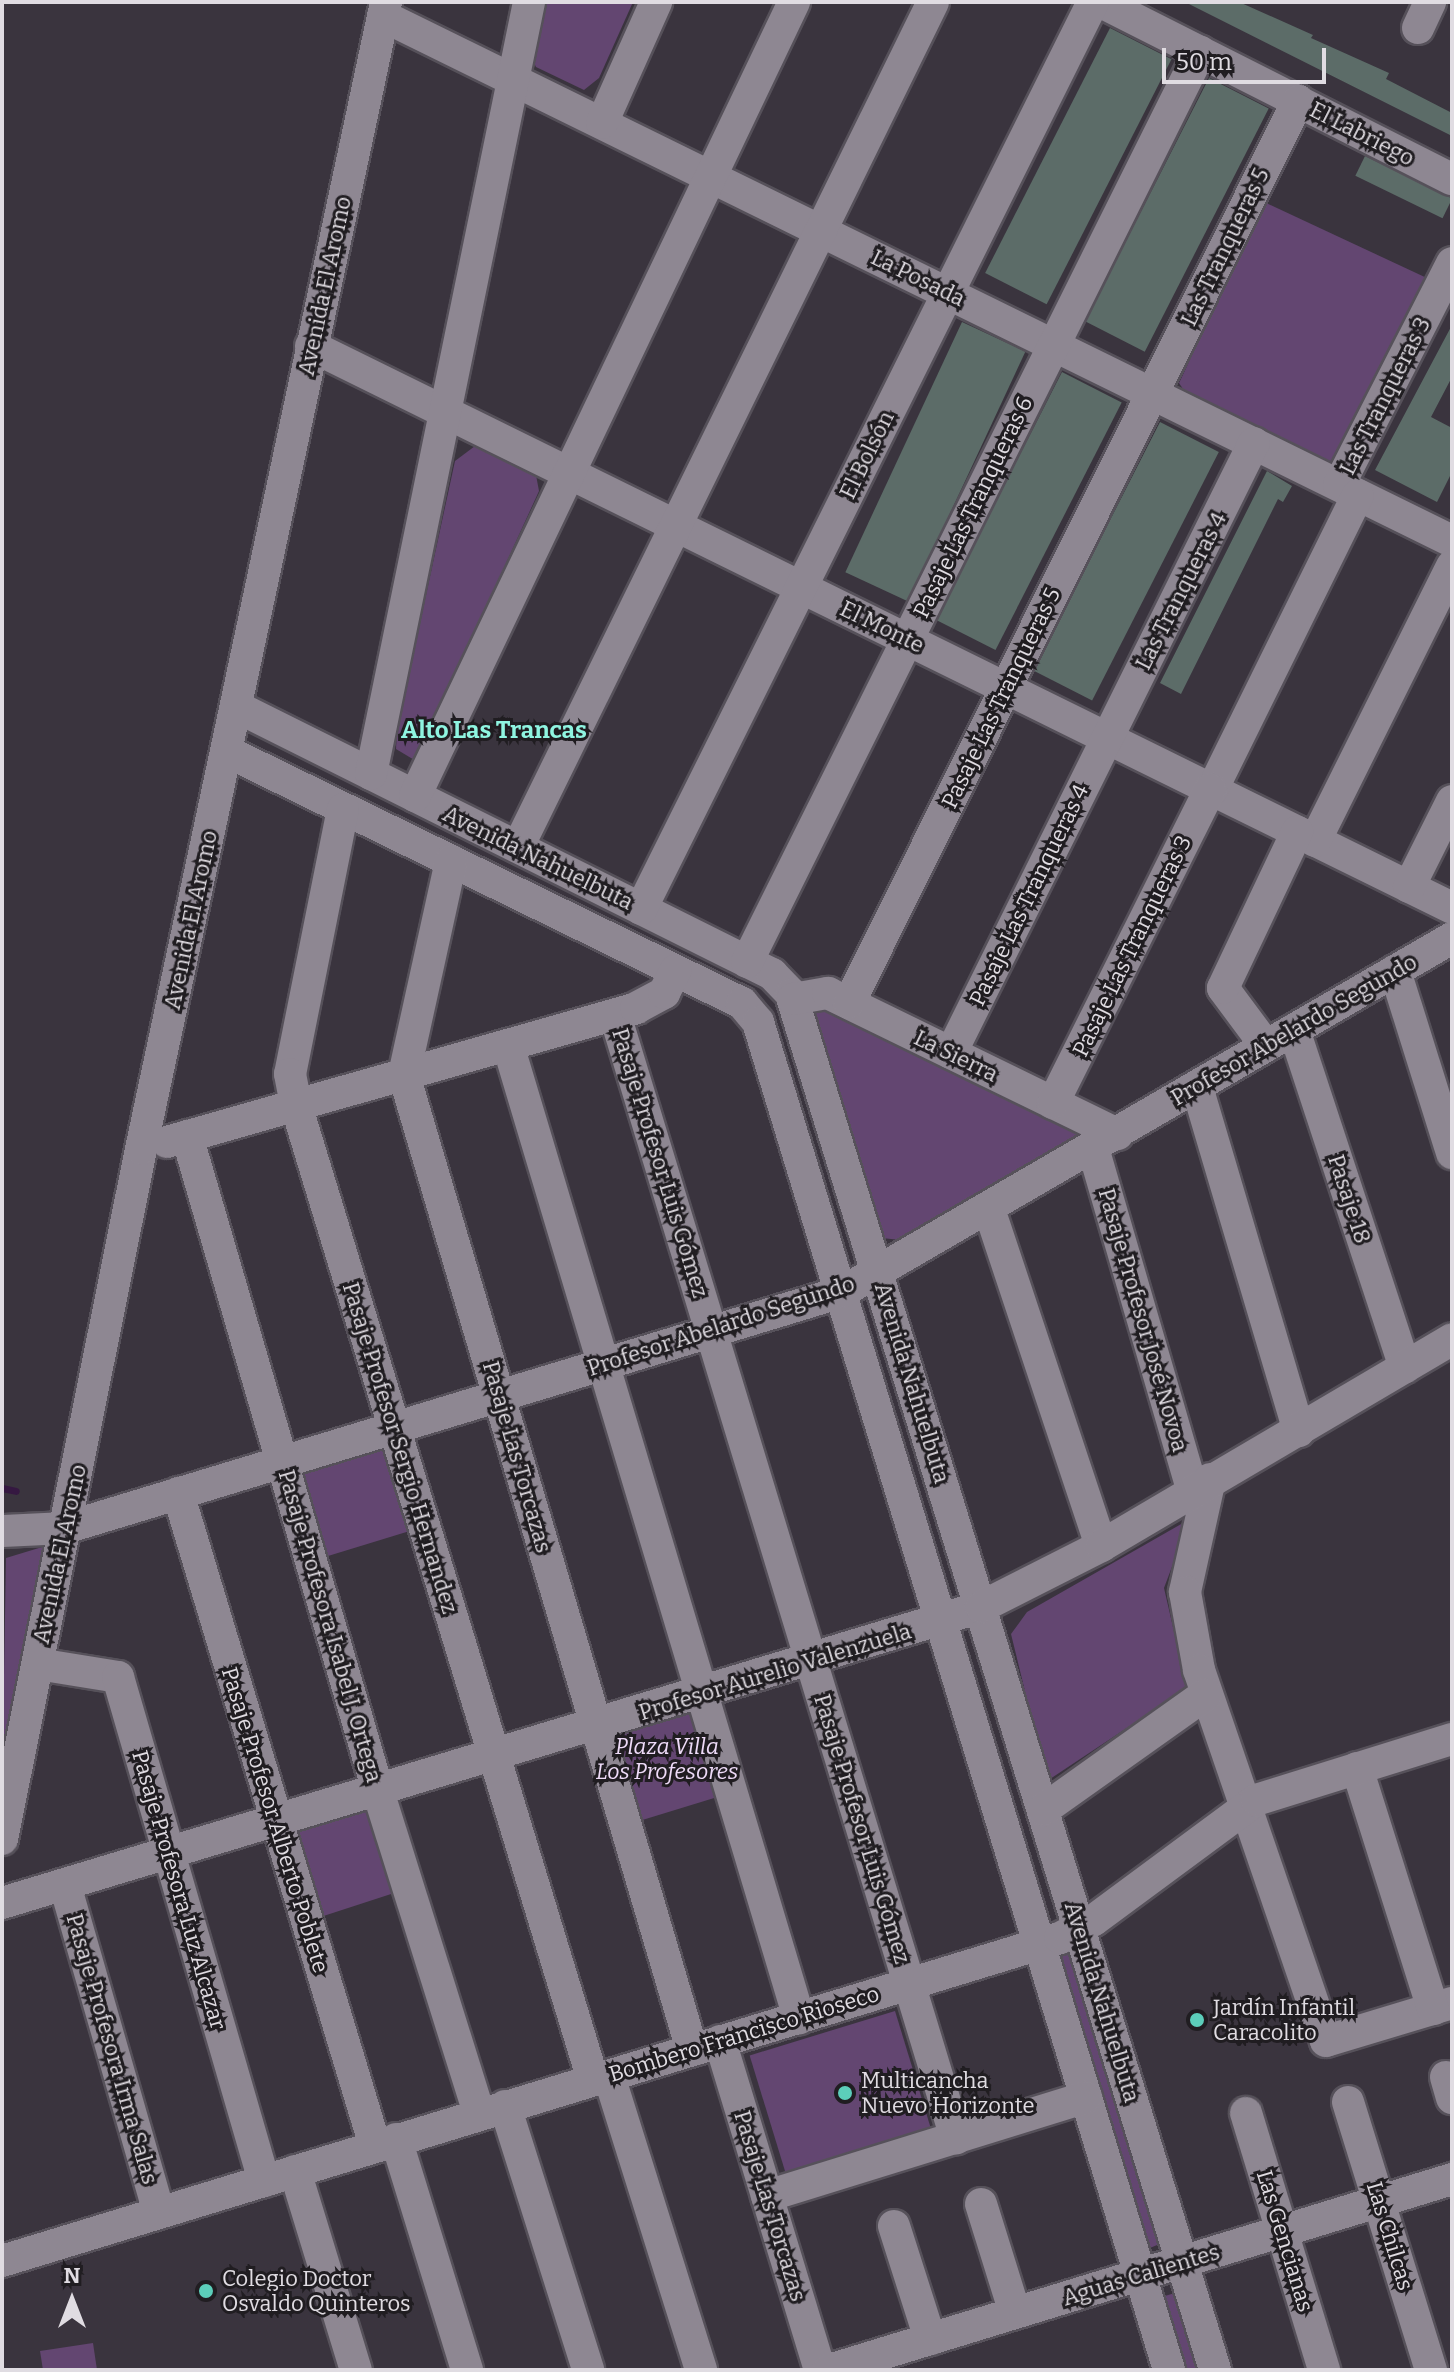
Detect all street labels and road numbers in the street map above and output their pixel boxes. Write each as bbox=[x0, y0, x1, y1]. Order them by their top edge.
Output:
street label: El Labriego bbox=[1305, 96, 1419, 172]
street label: Las Tranqueras 5 bbox=[1175, 164, 1275, 330]
street label: Avenida El Aromo bbox=[293, 194, 357, 378]
street label: La Posada bbox=[867, 244, 969, 312]
street label: Las Tranqueras 3 bbox=[1334, 313, 1436, 479]
street label: Pasaje Las Tranqueras 6 bbox=[908, 392, 1038, 622]
street label: El Bolsón bbox=[834, 407, 900, 503]
street label: Las Tranqueras 4 bbox=[1130, 508, 1232, 674]
street label: Pasaje Las Tranqueras 5 bbox=[936, 584, 1066, 812]
street label: El Monte bbox=[836, 595, 928, 659]
street label: Pasaje Las Tranqueras 4 bbox=[964, 780, 1094, 1010]
street label: Avenida Nahuelbuta bbox=[439, 800, 637, 916]
street label: Avenida El Aromo bbox=[159, 828, 223, 1012]
street label: Pasaje Las Tranqueras 3 bbox=[1067, 831, 1197, 1061]
street label: Profesor Abelardo Segundo bbox=[1166, 949, 1422, 1111]
street label: La Sierra bbox=[910, 1024, 1002, 1088]
street label: Pasaje Profesor Luis Gómez bbox=[606, 1025, 714, 1301]
street label: Pasaje 18 bbox=[1322, 1151, 1376, 1247]
street label: Pasaje Profesor José Novoa bbox=[1093, 1185, 1193, 1455]
street label: Profesor Abelardo Segundo bbox=[584, 1270, 858, 1382]
street label: Pasaje Profesor Sergio Hernandez bbox=[337, 1279, 463, 1617]
street label: Avenida Nahuelbuta bbox=[869, 1280, 955, 1486]
street label: Pasaje Las Torcazas bbox=[477, 1358, 557, 1556]
street label: Avenida El Aromo bbox=[28, 1462, 92, 1646]
street label: Pasaje Profesora Isabel J. Ortega bbox=[273, 1467, 387, 1785]
street label: Profesor Aurelio Valenzuela bbox=[636, 1618, 914, 1726]
street label: Pasaje Profesor Alberto Poblete bbox=[216, 1664, 334, 1976]
street label: Pasaje Profesor Luis Gómez bbox=[808, 1691, 916, 1967]
street label: Pasaje Profesora Luz Alcazar bbox=[126, 1747, 232, 2033]
street label: Avenida Nahuelbuta bbox=[1059, 1899, 1145, 2105]
street label: Pasaje Profesora Irma Salas bbox=[61, 1911, 163, 2187]
street label: Bombero Francisco Rioseco bbox=[606, 1980, 882, 2088]
street label: Pasaje Las Torcazas bbox=[728, 2107, 812, 2305]
street label: Las Gencianas bbox=[1251, 2167, 1319, 2315]
street label: Las Chilcas bbox=[1361, 2178, 1419, 2294]
street label: Aguas Calientes bbox=[1059, 2239, 1223, 2311]

